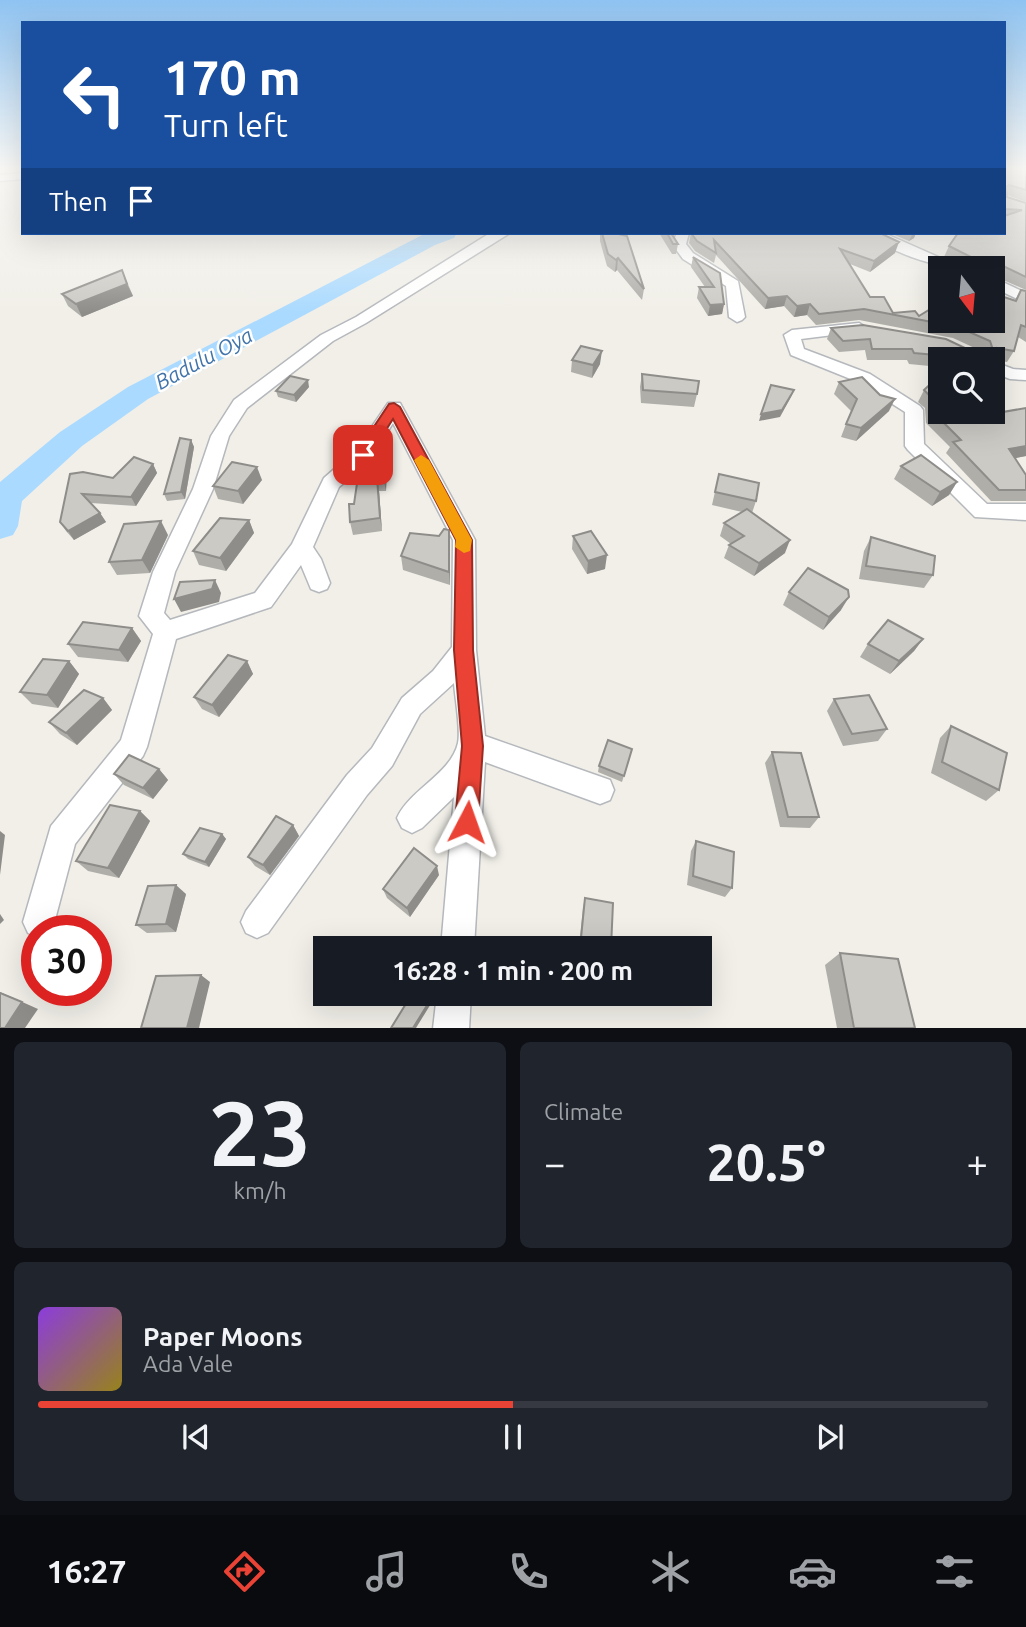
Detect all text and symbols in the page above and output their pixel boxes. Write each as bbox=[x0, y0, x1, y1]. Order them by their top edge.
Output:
icon: left bbox=[49, 49, 140, 140]
text: 170 m bbox=[164, 49, 301, 104]
text: Turn left bbox=[164, 107, 288, 143]
icon: arrive bbox=[122, 182, 160, 220]
text: Then bbox=[49, 187, 108, 216]
north arrow bbox=[928, 256, 1004, 332]
map controls bbox=[928, 256, 1005, 424]
water label: Badulu Oya bbox=[151, 322, 256, 394]
button: search bbox=[928, 347, 1005, 424]
pin bbox=[333, 425, 393, 485]
icon: arrive bbox=[344, 436, 382, 474]
position arrow bbox=[430, 785, 504, 859]
speed limit sign: 30 bbox=[21, 915, 112, 1006]
text: 16:28 · 1 min · 200 m bbox=[392, 956, 633, 985]
text: 23 bbox=[209, 1081, 311, 1183]
text: Climate bbox=[544, 1099, 623, 1124]
text: 20.5° bbox=[706, 1133, 826, 1191]
text: − bbox=[544, 1142, 565, 1184]
text: + bbox=[967, 1142, 988, 1184]
text: km/h bbox=[233, 1178, 287, 1203]
text: Paper Moons bbox=[143, 1322, 302, 1351]
text: Ada Vale bbox=[143, 1351, 233, 1376]
icon: previous bbox=[177, 1418, 215, 1456]
icon: pause bbox=[494, 1418, 532, 1456]
icon: next bbox=[811, 1418, 849, 1456]
icon: directions bbox=[220, 1547, 269, 1596]
icon: music bbox=[362, 1547, 411, 1596]
icon: phone bbox=[504, 1547, 553, 1596]
icon: climate bbox=[646, 1547, 695, 1596]
icon: car bbox=[788, 1547, 837, 1596]
icon: filters bbox=[930, 1547, 979, 1596]
text: 16:27 bbox=[47, 1553, 127, 1589]

